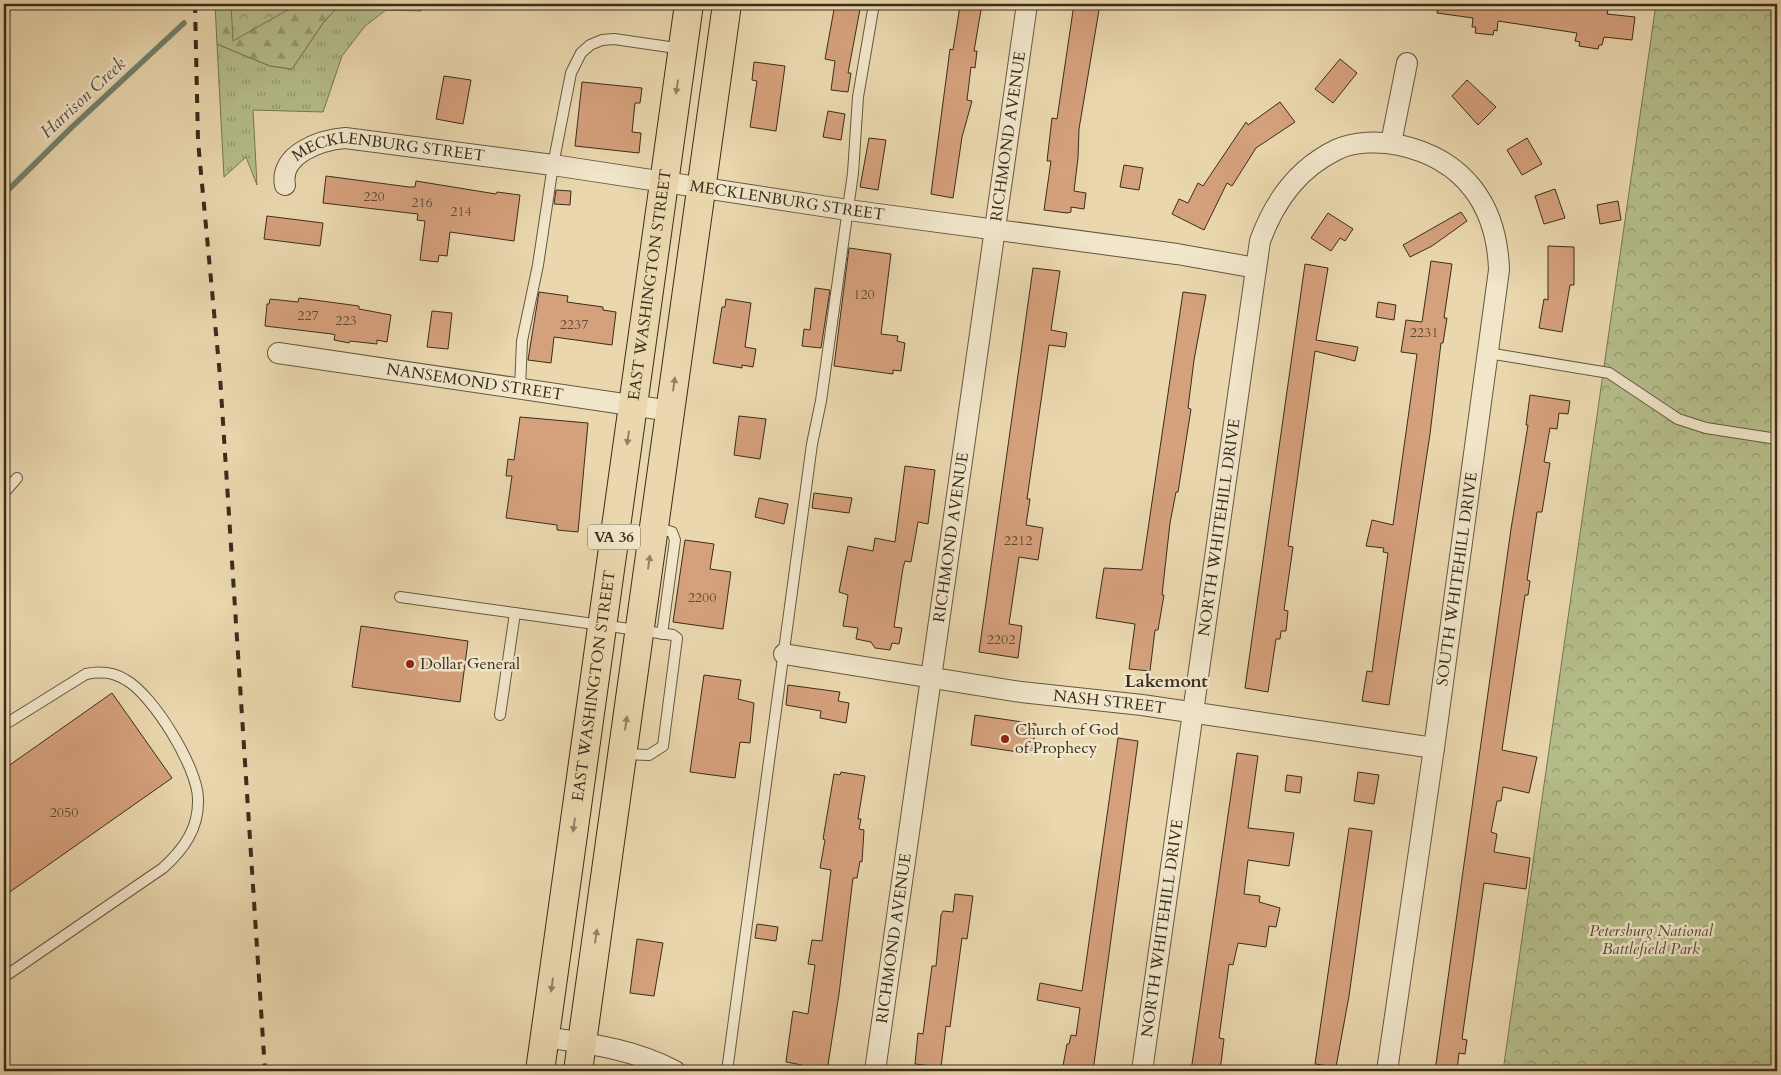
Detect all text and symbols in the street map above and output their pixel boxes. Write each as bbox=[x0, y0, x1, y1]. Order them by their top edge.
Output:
street label: RICHMOND AVENUE bbox=[985, 50, 1031, 223]
water label: Harrison Creek bbox=[35, 52, 131, 144]
one-way arrow bbox=[673, 79, 681, 95]
street label: MECKLENBURG STREET bbox=[287, 127, 486, 167]
street label: EAST WASHINGTON STREET bbox=[623, 167, 677, 402]
street label: MECKLENBURG STREET bbox=[688, 175, 886, 226]
house number: 220 bbox=[363, 187, 385, 206]
house number: 216 bbox=[411, 193, 433, 212]
house number: 214 bbox=[450, 202, 472, 221]
house number: 120 bbox=[853, 285, 875, 304]
house number: 227 bbox=[297, 306, 319, 325]
house number: 223 bbox=[335, 311, 357, 330]
house number: 2237 bbox=[560, 315, 588, 334]
house number: 2231 bbox=[1410, 323, 1438, 342]
street label: NANSEMOND STREET bbox=[385, 358, 565, 406]
one-way arrow bbox=[671, 376, 679, 392]
street label: NORTH WHITEHILL DRIVE bbox=[1193, 417, 1246, 638]
one-way arrow bbox=[623, 431, 631, 447]
street label: RICHMOND AVENUE bbox=[928, 451, 974, 624]
street label: SOUTH WHITEHILL DRIVE bbox=[1431, 470, 1483, 688]
road number: VA 36 bbox=[588, 524, 640, 550]
house number: 2212 bbox=[1004, 531, 1032, 550]
one-way arrow bbox=[645, 554, 653, 570]
street label: EAST WASHINGTON STREET bbox=[567, 568, 621, 803]
house number: 2200 bbox=[688, 588, 716, 607]
house number: 2202 bbox=[987, 630, 1015, 649]
place label: Dollar General bbox=[420, 653, 520, 675]
marker: Dollar General bbox=[404, 658, 416, 670]
district label: Lakemont bbox=[1124, 669, 1208, 694]
street label: NASH STREET bbox=[1052, 685, 1167, 719]
one-way arrow bbox=[622, 715, 630, 731]
place label: Church of God of Prophecy bbox=[1015, 719, 1119, 759]
marker: Church of God of Prophecy bbox=[999, 733, 1011, 745]
house number: 2050 bbox=[50, 803, 78, 822]
one-way arrow bbox=[570, 817, 578, 833]
street label: NORTH WHITEHILL DRIVE bbox=[1136, 818, 1189, 1039]
street label: RICHMOND AVENUE bbox=[871, 852, 917, 1025]
park label: Petersburg National Battlefield Park bbox=[1589, 920, 1713, 960]
one-way arrow bbox=[592, 928, 600, 944]
one-way arrow bbox=[548, 978, 556, 994]

